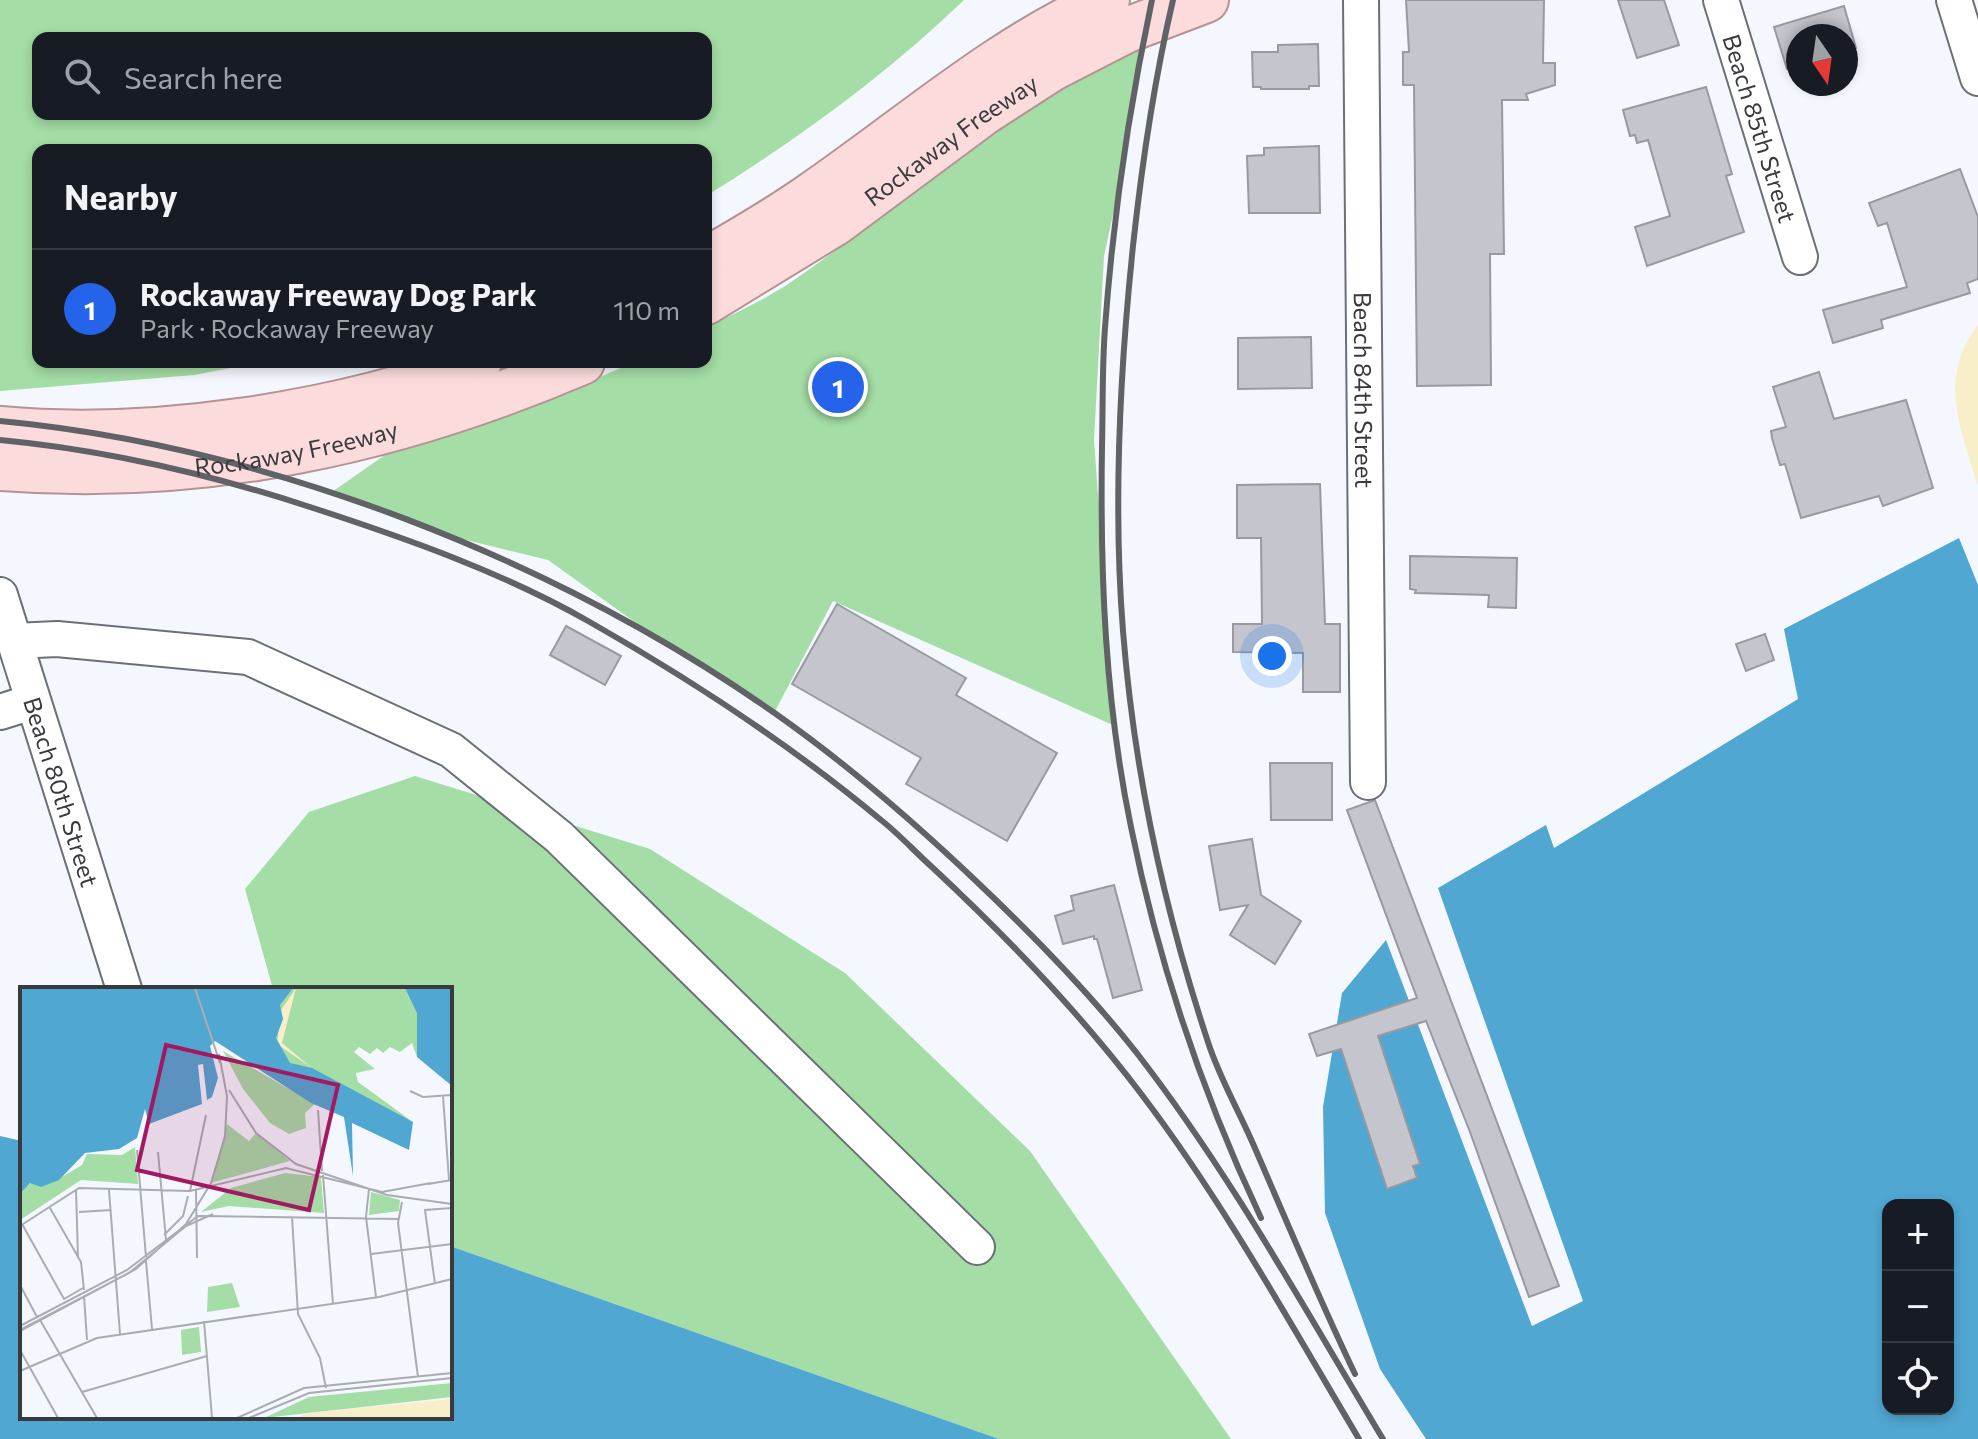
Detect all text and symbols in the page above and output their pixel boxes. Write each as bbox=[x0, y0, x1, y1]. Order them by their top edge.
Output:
north arrow bbox=[1786, 24, 1858, 96]
street label: Beach 85th Street bbox=[1718, 30, 1803, 226]
search box bbox=[32, 32, 712, 120]
icon: search bbox=[60, 54, 104, 98]
text: Search here bbox=[124, 58, 283, 95]
street label: Rockaway Freeway bbox=[858, 67, 1043, 211]
text: Nearby bbox=[64, 175, 178, 217]
text: Rockaway Freeway Dog Park bbox=[140, 275, 536, 312]
street label: Beach 84th Street bbox=[1349, 292, 1380, 488]
text: 1 bbox=[84, 294, 96, 325]
text: 110 m bbox=[613, 294, 680, 325]
text: Park · Rockaway Freeway bbox=[140, 312, 434, 343]
pin: 1 bbox=[812, 357, 864, 417]
street label: Rockaway Freeway bbox=[193, 414, 401, 480]
your location bbox=[1252, 636, 1292, 676]
street label: Beach 80th Street bbox=[18, 693, 105, 890]
inset map bbox=[20, 987, 452, 1419]
map controls bbox=[1882, 1199, 1954, 1415]
button: + bbox=[1882, 1199, 1954, 1271]
button: − bbox=[1882, 1271, 1954, 1343]
button: locate bbox=[1882, 1343, 1954, 1415]

